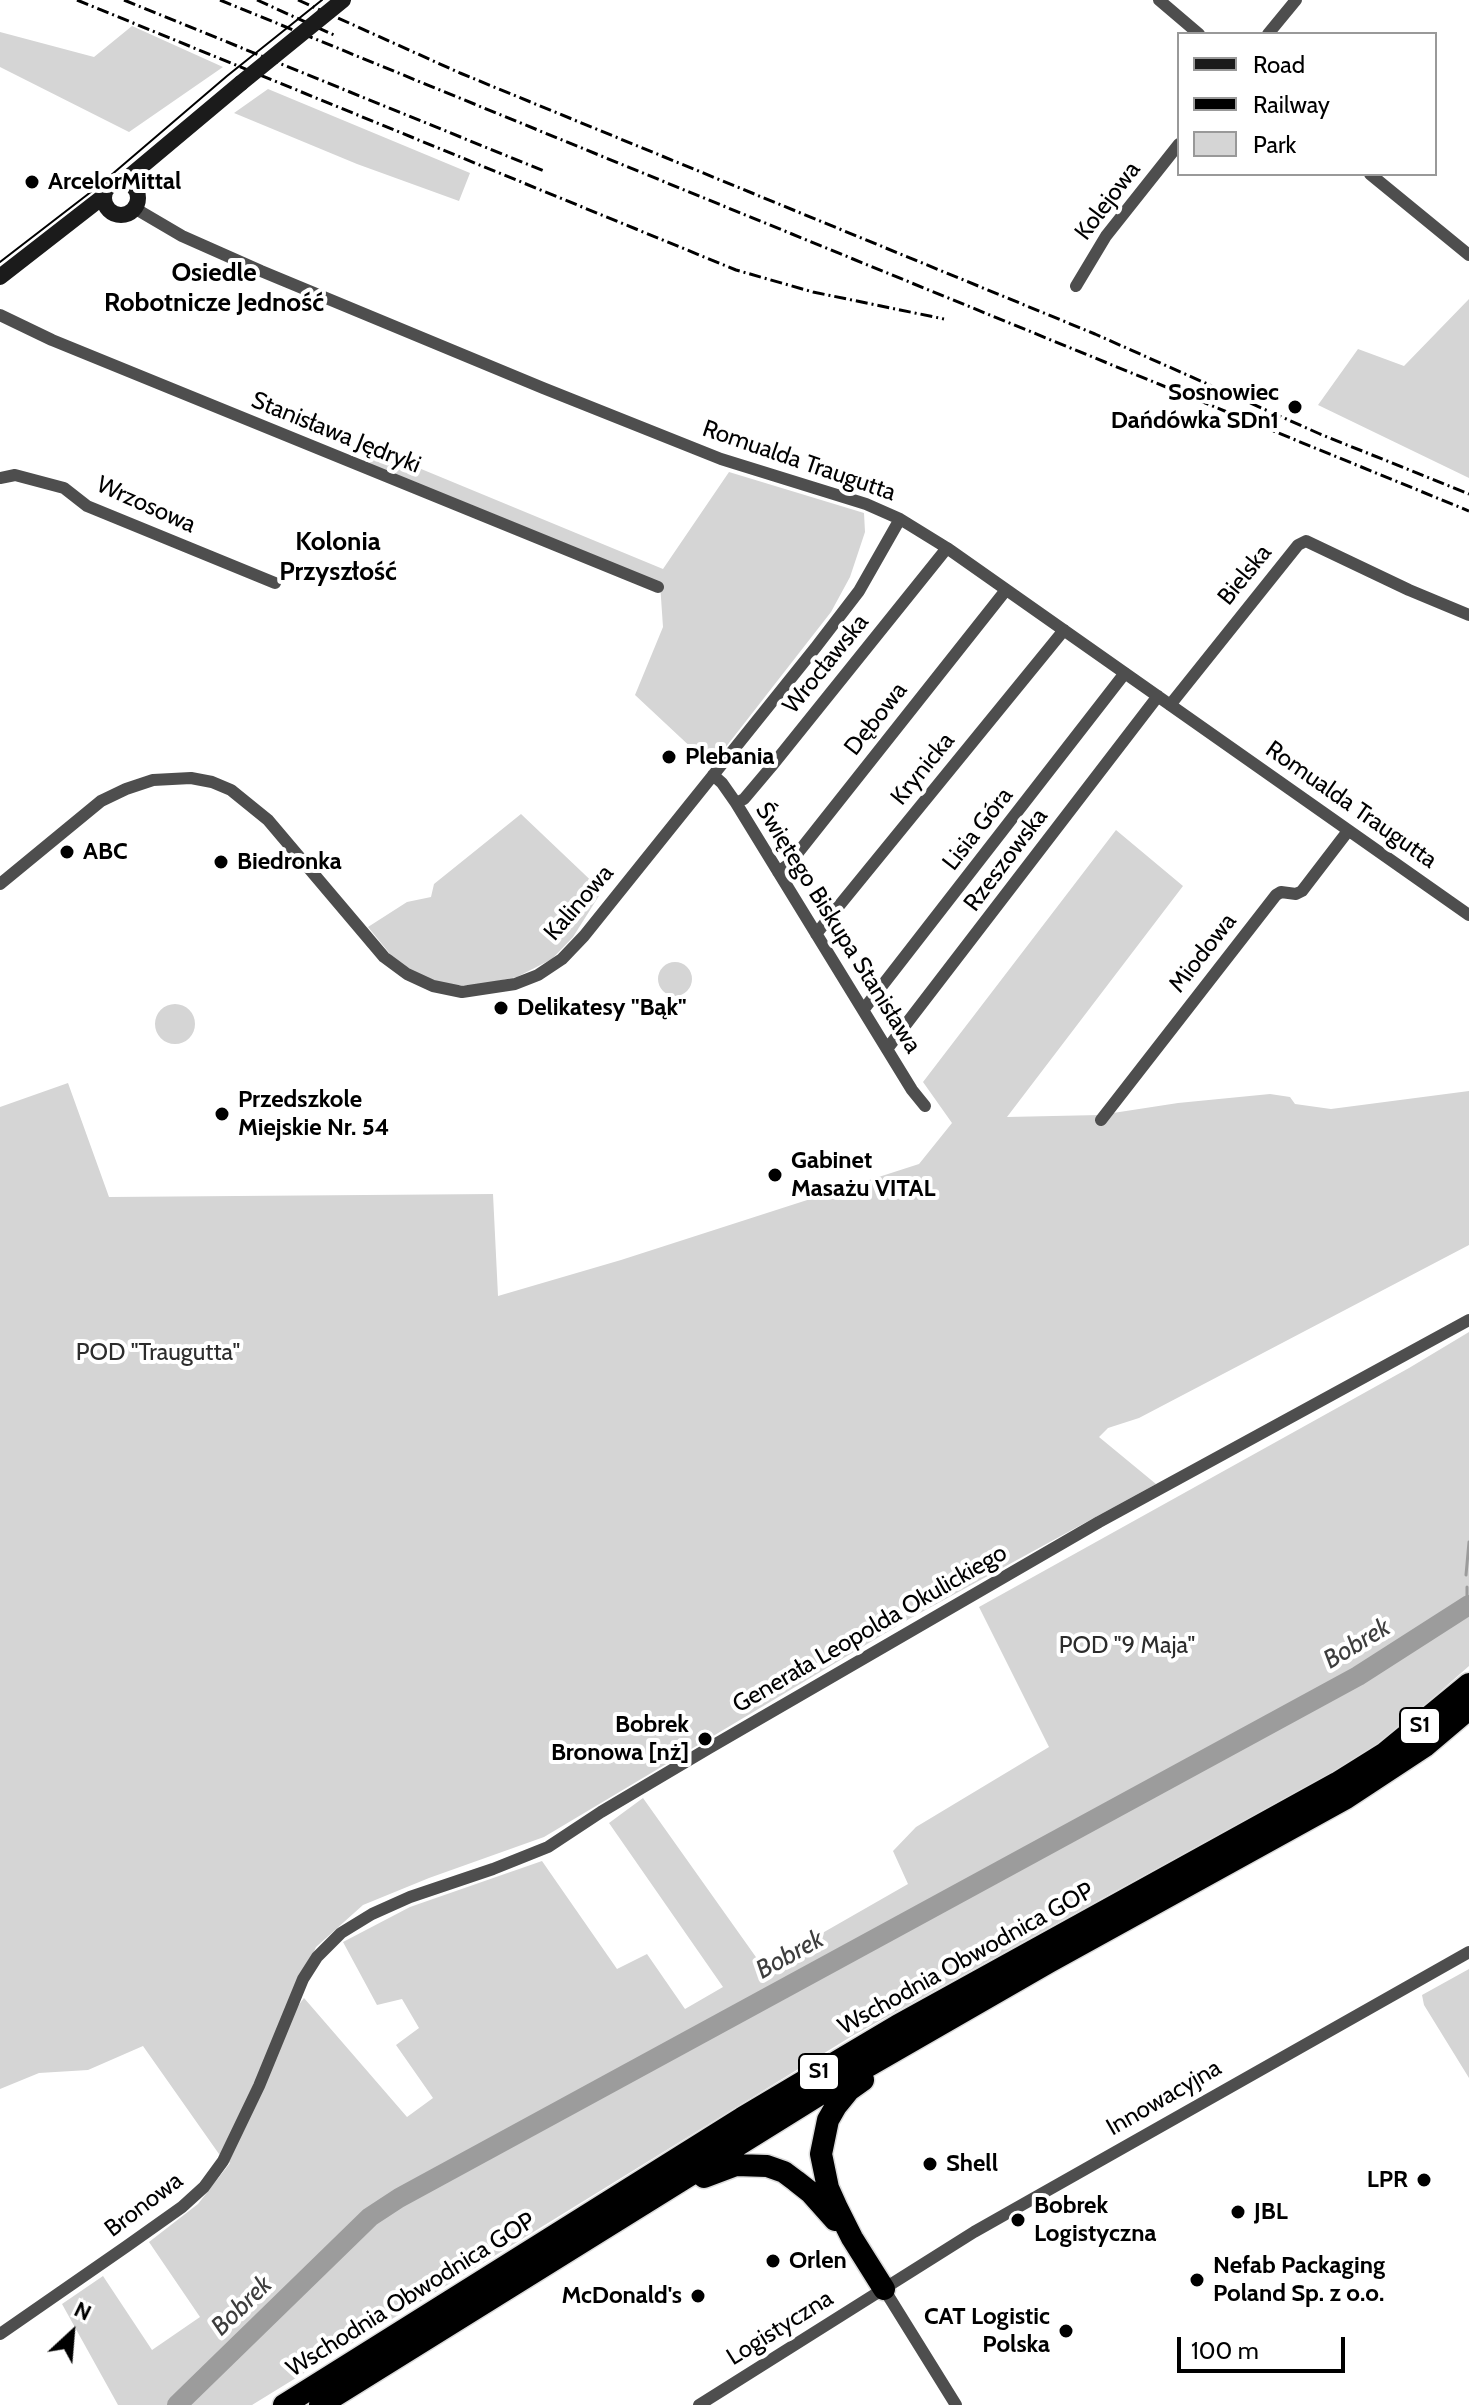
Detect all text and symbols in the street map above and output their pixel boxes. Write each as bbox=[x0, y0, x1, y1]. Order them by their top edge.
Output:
legend bbox=[1177, 32, 1437, 176]
text: Road bbox=[1253, 50, 1305, 79]
text: Railway bbox=[1253, 90, 1330, 119]
text: Park bbox=[1253, 130, 1296, 159]
street label: Kolejowa bbox=[1069, 156, 1147, 246]
place label: ArcelorMittal bbox=[48, 168, 181, 196]
marker: ArcelorMittal bbox=[23, 173, 41, 191]
district label: Osiedle Robotnicze Jedność bbox=[104, 257, 324, 318]
place label: Sosnowiec Dańdówka SDn1 bbox=[1111, 379, 1279, 435]
street label: Stanisława Jędryki bbox=[247, 386, 425, 480]
marker: Sosnowiec Dańdówka SDn1 bbox=[1286, 398, 1304, 416]
street label: Romualda Traugutta bbox=[699, 414, 899, 508]
street label: Wrzosowa bbox=[92, 470, 200, 540]
district label: Kolonia Przyszłość bbox=[279, 526, 397, 588]
street label: Bielska bbox=[1212, 539, 1278, 611]
street label: Wrocławska bbox=[777, 608, 875, 720]
street label: Dębowa bbox=[838, 677, 914, 761]
street label: Krynicka bbox=[885, 727, 961, 811]
street label: Romualda Traugutta bbox=[1260, 735, 1442, 875]
place label: Plebania bbox=[685, 743, 774, 771]
marker: Plebania bbox=[660, 748, 678, 766]
street label: Lisia Góra bbox=[937, 782, 1019, 876]
street label: Świętego Biskupa Stanisława bbox=[749, 797, 927, 1059]
street label: Rzeszowska bbox=[958, 803, 1054, 917]
place label: ABC bbox=[83, 838, 128, 866]
marker: ABC bbox=[58, 843, 76, 861]
place label: Biedronka bbox=[237, 848, 342, 876]
marker: Biedronka bbox=[212, 853, 230, 871]
street label: Kalinowa bbox=[538, 859, 620, 947]
street label: Miodowa bbox=[1163, 908, 1243, 998]
place label: Delikatesy "Bąk" bbox=[517, 994, 687, 1022]
marker: Delikatesy "Bąk" bbox=[492, 999, 510, 1017]
place label: Przedszkole Miejskie Nr. 54 bbox=[238, 1086, 389, 1142]
marker: Przedszkole Miejskie Nr. 54 bbox=[213, 1105, 231, 1123]
place label: Gabinet Masażu VITAL bbox=[791, 1147, 936, 1203]
marker: Gabinet Masażu VITAL bbox=[766, 1166, 784, 1184]
park label: POD "Traugutta" bbox=[76, 1339, 240, 1367]
street label: Generała Leopolda Okulickiego bbox=[728, 1539, 1012, 1719]
water label: Bobrek bbox=[1318, 1612, 1396, 1676]
park label: POD "9 Maja" bbox=[1059, 1632, 1195, 1660]
road number: S1 bbox=[1400, 1708, 1440, 1744]
place label: Bobrek Bronowa [nż] bbox=[551, 1711, 689, 1767]
marker: Bobrek Bronowa [nż] bbox=[696, 1730, 714, 1748]
street label: Wschodnia Obwodnica GOP bbox=[833, 1877, 1099, 2041]
water label: Bobrek bbox=[751, 1924, 829, 1986]
road number: S1 bbox=[799, 2054, 839, 2090]
street label: Innowacyjna bbox=[1102, 2054, 1226, 2142]
place label: Shell bbox=[946, 2150, 998, 2178]
marker: Shell bbox=[921, 2155, 939, 2173]
street label: Bronowa bbox=[99, 2166, 189, 2244]
place label: LPR bbox=[1367, 2166, 1408, 2194]
marker: LPR bbox=[1415, 2171, 1433, 2189]
place label: Bobrek Logistyczna bbox=[1034, 2192, 1156, 2248]
place label: JBL bbox=[1254, 2198, 1288, 2226]
marker: JBL bbox=[1229, 2203, 1247, 2221]
street label: Wschodnia Obwodnica GOP bbox=[281, 2207, 541, 2383]
marker: Bobrek Logistyczna bbox=[1009, 2211, 1027, 2229]
place label: Orlen bbox=[789, 2247, 847, 2275]
marker: Orlen bbox=[764, 2252, 782, 2270]
place label: Nefab Packaging Poland Sp. z o.o. bbox=[1213, 2252, 1385, 2308]
water label: Bobrek bbox=[205, 2270, 279, 2342]
marker: Nefab Packaging Poland Sp. z o.o. bbox=[1188, 2271, 1206, 2289]
place label: McDonald's bbox=[561, 2282, 682, 2310]
street label: Logistyczna bbox=[722, 2284, 838, 2372]
marker: McDonald's bbox=[689, 2287, 707, 2305]
north arrow bbox=[32, 2293, 112, 2373]
text: N bbox=[70, 2295, 96, 2327]
place label: CAT Logistic Polska bbox=[924, 2303, 1050, 2359]
scale bar bbox=[1181, 2321, 1349, 2371]
marker: CAT Logistic Polska bbox=[1057, 2322, 1075, 2340]
text: 100 m bbox=[1191, 2336, 1259, 2365]

